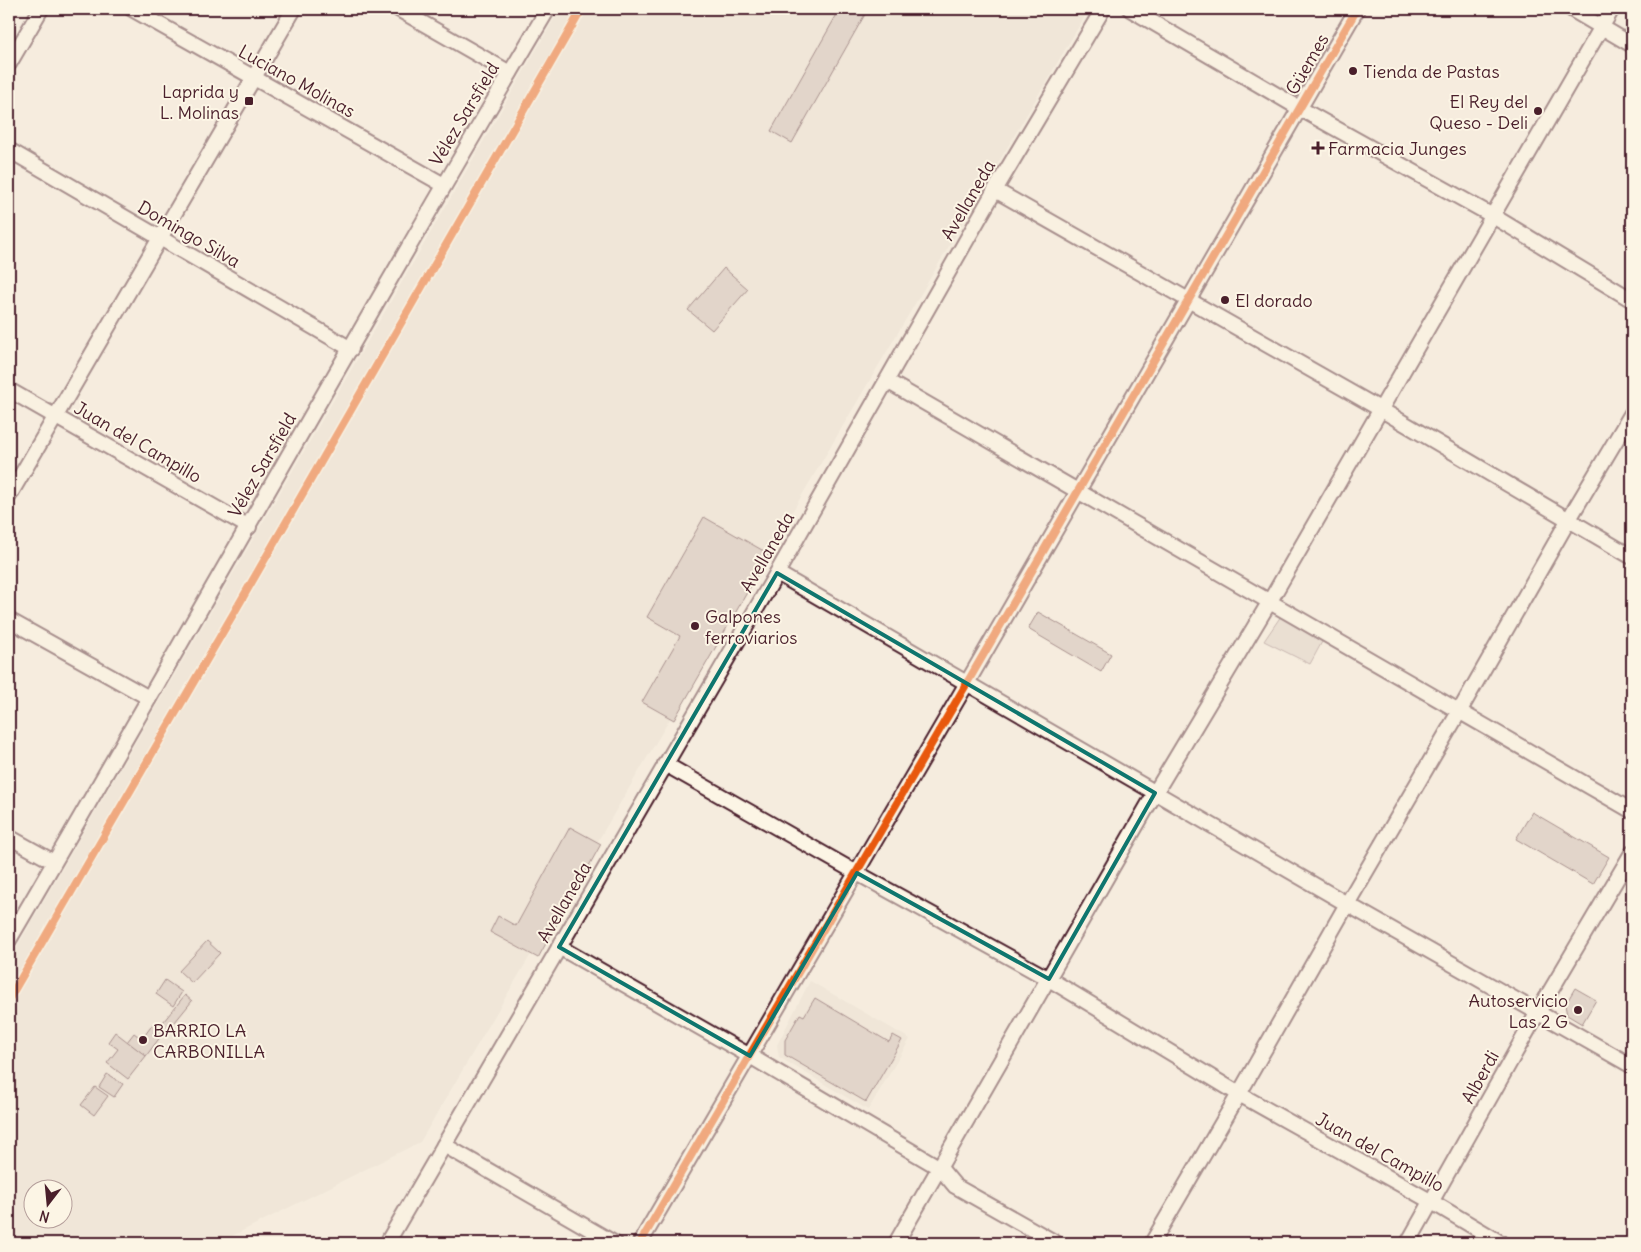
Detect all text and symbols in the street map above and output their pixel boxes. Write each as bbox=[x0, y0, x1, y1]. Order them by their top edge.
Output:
street label: Güemes bbox=[1280, 29, 1334, 99]
street label: Luciano Molinas bbox=[235, 39, 359, 123]
street label: Vélez Sarsfield bbox=[424, 58, 504, 170]
place label: Tienda de Pastas bbox=[1363, 60, 1500, 83]
marker: Tienda de Pastas bbox=[1347, 65, 1359, 77]
place label: Laprida y L. Molinas bbox=[160, 80, 239, 124]
place label: El Rey del Queso - Deli bbox=[1429, 90, 1528, 134]
marker: Laprida y L. Molinas bbox=[243, 95, 255, 107]
marker: El Rey del Queso - Deli bbox=[1532, 105, 1544, 117]
place label: Farmacia Junges bbox=[1328, 137, 1467, 160]
marker: Farmacia Junges bbox=[1312, 142, 1324, 154]
street label: Avellaneda bbox=[936, 156, 1000, 244]
street label: Domingo Silva bbox=[134, 195, 244, 273]
place label: El dorado bbox=[1235, 289, 1313, 312]
marker: El dorado bbox=[1219, 294, 1231, 306]
street label: Juan del Campillo bbox=[70, 396, 206, 488]
street label: Vélez Sarsfield bbox=[223, 408, 301, 521]
street label: Avellaneda bbox=[735, 508, 799, 596]
place label: Galpones ferroviarios bbox=[705, 605, 798, 649]
marker: Galpones ferroviarios bbox=[689, 620, 701, 632]
street label: Avellaneda bbox=[532, 858, 596, 946]
place label: Autoservicio Las 2 G bbox=[1468, 989, 1568, 1033]
marker: Autoservicio Las 2 G bbox=[1572, 1004, 1584, 1016]
place label: BARRIO LA CARBONILLA bbox=[153, 1019, 265, 1063]
marker: BARRIO LA CARBONILLA bbox=[137, 1034, 149, 1046]
street label: Alberdi bbox=[1456, 1046, 1504, 1108]
street label: Juan del Campillo bbox=[1312, 1107, 1448, 1197]
north arrow bbox=[22, 1180, 72, 1230]
text: N bbox=[37, 1207, 52, 1226]

